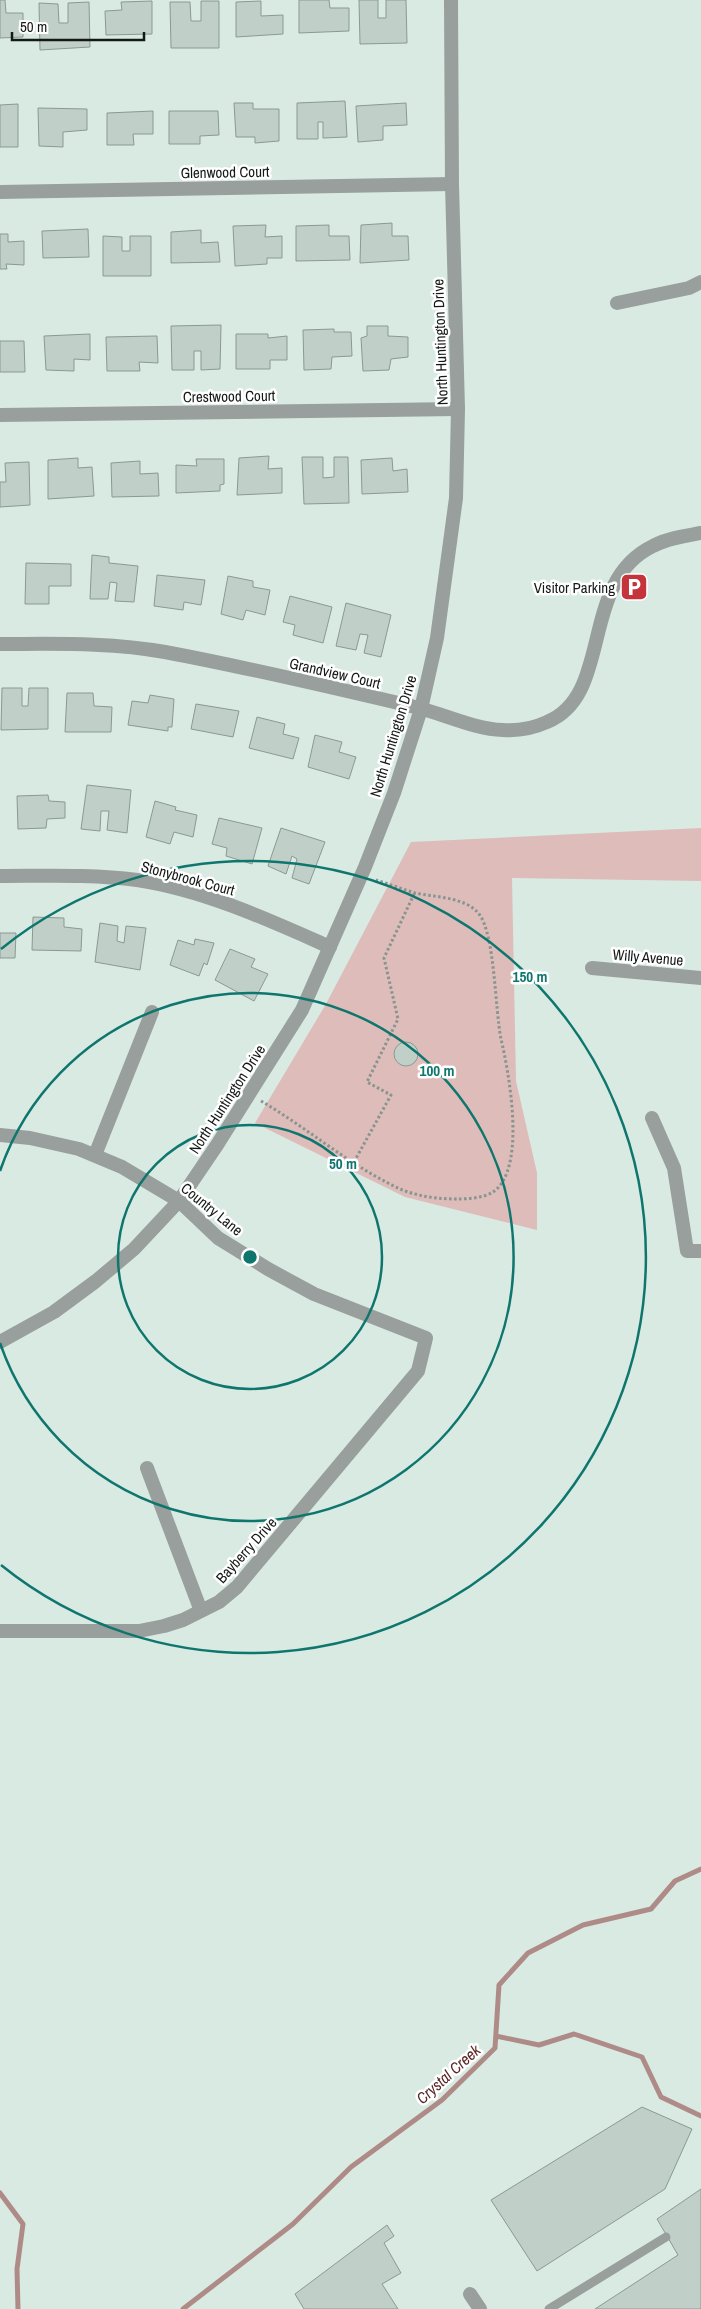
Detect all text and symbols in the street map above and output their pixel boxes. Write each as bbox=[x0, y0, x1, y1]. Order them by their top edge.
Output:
scale bar bbox=[12, 10, 145, 42]
text: 50 m bbox=[20, 16, 47, 37]
street label: Glenwood Court bbox=[180, 161, 270, 183]
street label: North Huntington Drive bbox=[427, 278, 453, 406]
street label: Crestwood Court bbox=[183, 385, 276, 407]
parking icon: Visitor Parking bbox=[619, 572, 649, 602]
place label: Visitor Parking bbox=[534, 577, 615, 598]
street label: Grandview Court bbox=[287, 652, 383, 694]
street label: North Huntington Drive bbox=[364, 672, 422, 800]
street label: Stonybrook Court bbox=[139, 855, 238, 901]
street label: Willy Avenue bbox=[612, 943, 684, 971]
text: 150 m bbox=[513, 966, 547, 987]
street label: North Huntington Drive bbox=[184, 1040, 270, 1158]
text: 100 m bbox=[420, 1060, 454, 1081]
text: 50 m bbox=[329, 1153, 357, 1174]
street label: Country Lane bbox=[177, 1178, 247, 1240]
centre of rings bbox=[241, 1248, 259, 1266]
street label: Bayberry Drive bbox=[211, 1512, 281, 1588]
water label: Crystal Creek bbox=[411, 2039, 485, 2109]

